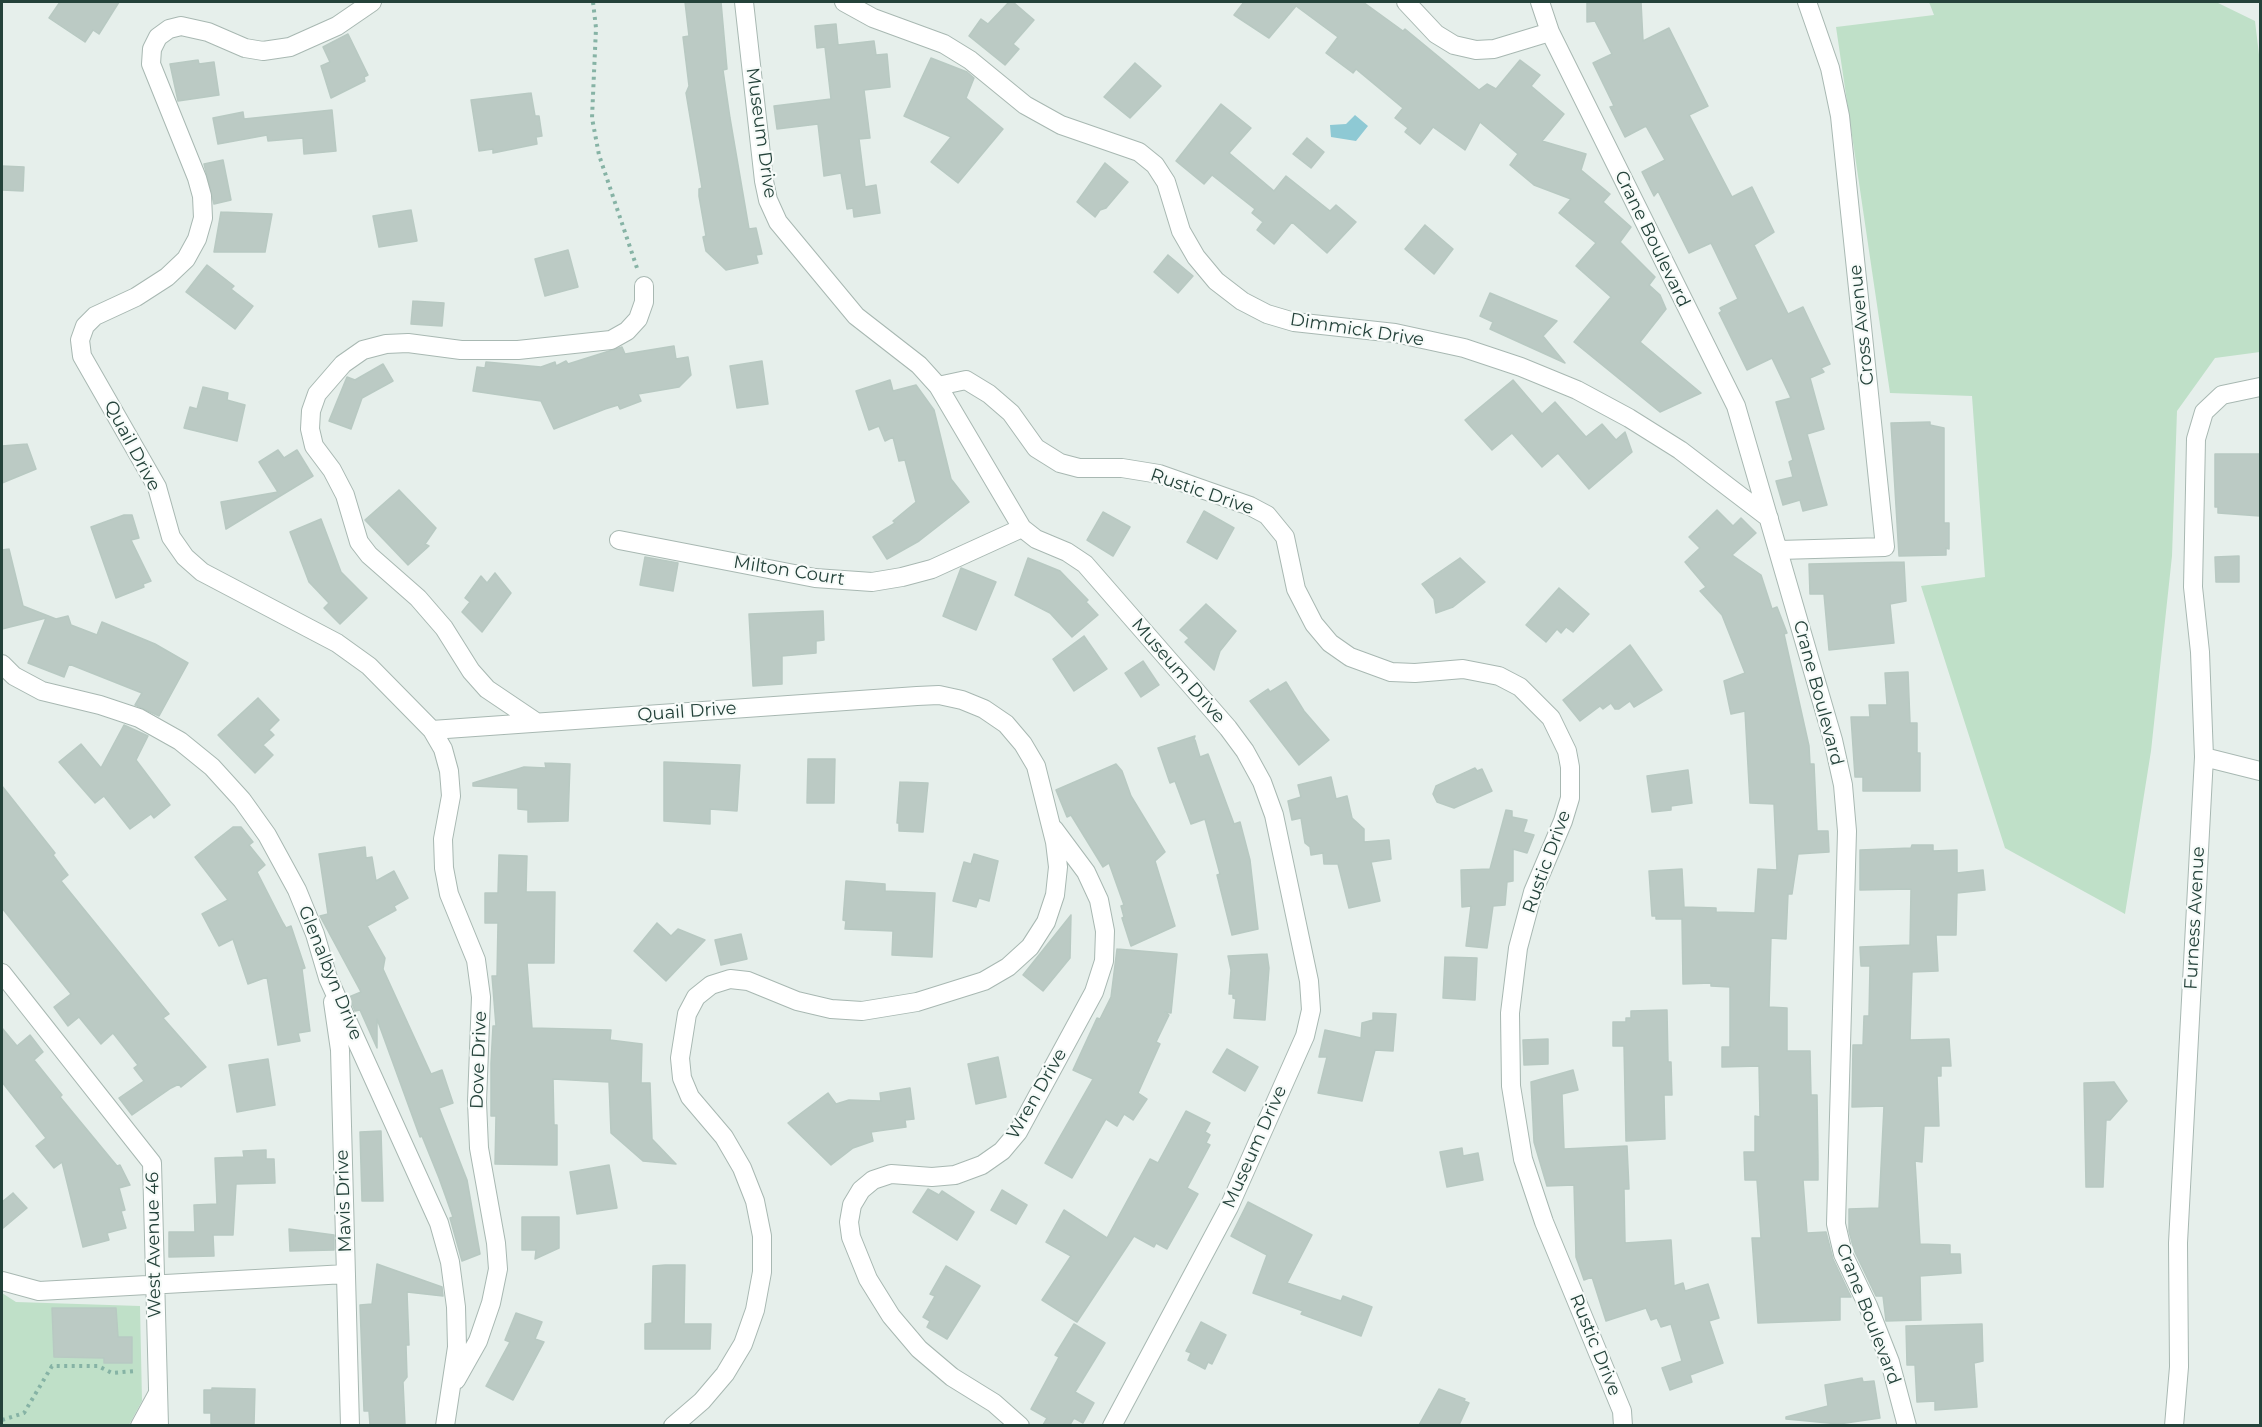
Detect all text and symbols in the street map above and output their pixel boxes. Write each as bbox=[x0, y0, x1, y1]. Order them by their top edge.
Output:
street label: Museum Drive bbox=[741, 66, 781, 200]
street label: Crane Boulevard bbox=[1610, 167, 1694, 311]
street label: Cross Avenue bbox=[1845, 264, 1879, 386]
street label: Dimmick Drive bbox=[1288, 309, 1426, 351]
street label: Quail Drive bbox=[99, 397, 165, 495]
street label: Rustic Drive bbox=[1147, 464, 1257, 520]
street label: Milton Court bbox=[732, 552, 846, 590]
street label: Museum Drive bbox=[1127, 614, 1229, 728]
street label: Crane Boulevard bbox=[1788, 618, 1848, 768]
street label: Quail Drive bbox=[637, 698, 737, 726]
street label: Rustic Drive bbox=[1518, 808, 1576, 916]
street label: Furness Avenue bbox=[2180, 846, 2210, 990]
street label: Glenalbyn Drive bbox=[293, 903, 367, 1043]
street label: Dove Drive bbox=[466, 1011, 492, 1109]
street label: Wren Drive bbox=[1002, 1045, 1072, 1143]
street label: Museum Drive bbox=[1218, 1082, 1292, 1212]
street label: Mavis Drive bbox=[331, 1149, 357, 1253]
street label: West Avenue 46 bbox=[142, 1172, 166, 1318]
street label: Crane Boulevard bbox=[1831, 1240, 1905, 1388]
street label: Rustic Drive bbox=[1565, 1291, 1625, 1399]

